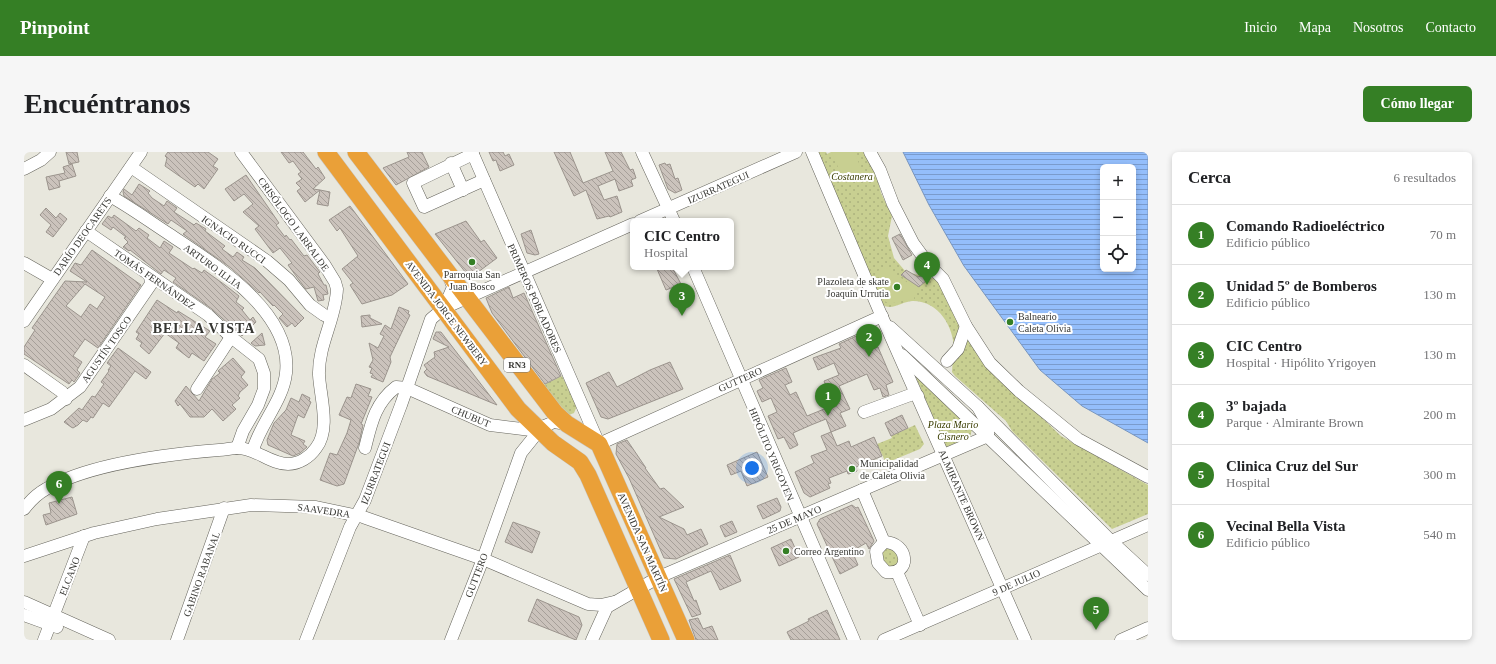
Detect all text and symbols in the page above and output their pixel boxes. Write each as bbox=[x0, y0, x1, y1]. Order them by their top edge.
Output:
text: Pinpoint bbox=[20, 17, 90, 38]
text: Inicio bbox=[1244, 20, 1277, 35]
text: Mapa bbox=[1299, 20, 1331, 35]
text: Nosotros bbox=[1353, 20, 1403, 35]
text: Contacto bbox=[1425, 20, 1476, 35]
button: Cómo llegar bbox=[1363, 86, 1472, 122]
text: Encuéntranos bbox=[24, 88, 190, 119]
map controls bbox=[1100, 164, 1136, 272]
button: + bbox=[1100, 164, 1136, 200]
text: Cerca bbox=[1188, 168, 1231, 187]
street label: IZURRATEGUI bbox=[686, 169, 751, 206]
text: 6 resultados bbox=[1394, 170, 1456, 185]
park label: Costanera bbox=[831, 171, 873, 182]
street label: CRISÓLOGO LARRALDE bbox=[256, 175, 331, 273]
street label: DARÍO DEOCARETS bbox=[51, 195, 114, 278]
button: − bbox=[1100, 200, 1136, 236]
street label: IGNACIO RUCCI bbox=[200, 213, 268, 266]
popup bbox=[630, 218, 734, 270]
text: Comando Radioeléctrico bbox=[1226, 218, 1385, 234]
text: 1 bbox=[1198, 227, 1204, 242]
text: 70 m bbox=[1430, 227, 1456, 242]
text: CIC Centro bbox=[644, 228, 720, 244]
text: Edificio público bbox=[1226, 235, 1310, 250]
button: locate bbox=[1100, 236, 1136, 272]
street label: ARTURO ILLIA bbox=[182, 242, 245, 292]
street label: PRIMEROS POBLADORES bbox=[506, 242, 564, 354]
text: Hospital bbox=[644, 245, 688, 260]
street label: TOMÁS FERNÁNDEZ bbox=[112, 247, 198, 312]
pin: 4 bbox=[914, 252, 940, 285]
marker: Parroquia San Juan Bosco bbox=[467, 257, 477, 267]
street label: AVENIDA JORGE NEWBERY bbox=[403, 259, 490, 368]
place label: Parroquia San Juan Bosco bbox=[444, 269, 500, 292]
place label: Plazoleta de skate Joaquín Urrutia bbox=[817, 276, 890, 299]
text: Unidad 5º de Bomberos bbox=[1226, 278, 1377, 294]
marker: Plazoleta de skate Joaquín Urrutia bbox=[892, 282, 902, 292]
pin: 3 bbox=[669, 283, 695, 316]
text: 2 bbox=[1198, 287, 1204, 302]
text: 130 m bbox=[1423, 287, 1456, 302]
text: Edificio público bbox=[1226, 295, 1310, 310]
place label: Balneario Caleta Olivia bbox=[1018, 311, 1072, 334]
street label: AGUSTÍN TOSCO bbox=[79, 314, 134, 385]
marker: Balneario Caleta Olivia bbox=[1005, 317, 1015, 327]
district label: BELLA VISTA bbox=[153, 321, 255, 336]
pin: 2 bbox=[856, 324, 882, 357]
text: CIC Centro bbox=[1226, 338, 1302, 354]
text: 3 bbox=[1198, 347, 1204, 362]
text: 130 m bbox=[1423, 347, 1456, 362]
text: Hospital · Hipólito Yrigoyen bbox=[1226, 355, 1376, 370]
road number: RN3 bbox=[504, 358, 530, 372]
street label: GUTTERO bbox=[717, 365, 764, 394]
pin: 1 bbox=[815, 383, 841, 416]
text: 3º bajada bbox=[1226, 398, 1286, 414]
street label: CHUBUT bbox=[450, 403, 492, 430]
street label: HIPÓLITO YRIGOYEN bbox=[747, 406, 796, 502]
text: 4 bbox=[1198, 407, 1204, 422]
text: 200 m bbox=[1423, 407, 1456, 422]
text: Parque · Almirante Brown bbox=[1226, 415, 1364, 430]
park label: Plaza Mario Cisnero bbox=[927, 419, 978, 442]
street label: IZURRATEGUI bbox=[358, 440, 392, 506]
street label: ALMIRANTE BROWN bbox=[936, 448, 987, 542]
your location bbox=[742, 458, 762, 478]
place label: Municipalidad de Caleta Olivia bbox=[860, 458, 926, 481]
text: Clinica Cruz del Sur bbox=[1226, 458, 1358, 474]
marker: Municipalidad de Caleta Olivia bbox=[847, 464, 857, 474]
text: 5 bbox=[1198, 467, 1204, 482]
text: 300 m bbox=[1423, 467, 1456, 482]
pin: 6 bbox=[46, 471, 72, 504]
text: Hospital bbox=[1226, 475, 1270, 490]
street label: AVENIDA SAN MARTÍN bbox=[616, 491, 669, 594]
street label: SAAVEDRA bbox=[297, 501, 352, 520]
street label: 25 DE MAYO bbox=[765, 503, 823, 536]
text: Vecinal Bella Vista bbox=[1226, 518, 1345, 534]
text: 6 bbox=[1198, 527, 1204, 542]
text: 540 m bbox=[1423, 527, 1456, 542]
street label: GABINO RABANAL bbox=[181, 530, 222, 618]
text: Edificio público bbox=[1226, 535, 1310, 550]
marker: Correo Argentino bbox=[781, 546, 791, 556]
place label: Correo Argentino bbox=[794, 546, 864, 557]
street label: GUTTERO bbox=[463, 551, 490, 599]
street label: ELCANO bbox=[57, 555, 82, 597]
street label: 9 DE JULIO bbox=[991, 567, 1042, 598]
pin: 5 bbox=[1083, 597, 1109, 630]

